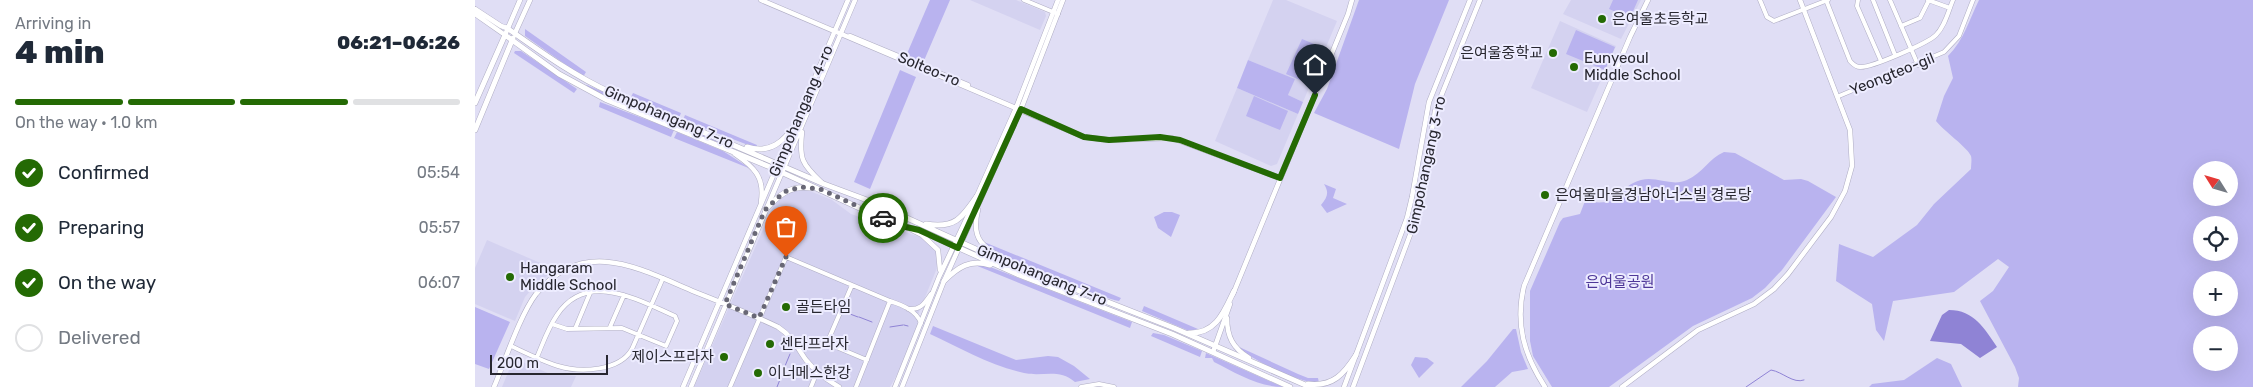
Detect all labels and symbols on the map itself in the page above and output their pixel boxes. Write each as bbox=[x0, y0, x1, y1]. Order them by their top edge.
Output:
place label: 은여울초등학교 bbox=[1612, 10, 1709, 28]
marker: 은여울초등학교 bbox=[1596, 13, 1608, 25]
street label: Gimpohangang 4-ro bbox=[765, 43, 837, 179]
pin bbox=[1294, 44, 1336, 95]
place label: 은여울중학교 bbox=[1460, 44, 1543, 62]
marker: 은여울중학교 bbox=[1547, 47, 1559, 59]
street label: Solteo-ro bbox=[895, 48, 963, 90]
place label: Eunyeoul Middle School bbox=[1584, 49, 1681, 84]
street label: Yeongteo-gil bbox=[1847, 49, 1937, 99]
marker: Eunyeoul Middle School bbox=[1568, 61, 1580, 73]
street label: Gimpohangang 7-ro bbox=[602, 82, 736, 152]
street label: Gimpohangang 3-ro bbox=[1403, 94, 1449, 236]
north arrow bbox=[2193, 161, 2237, 206]
place label: 은여울마을경남아너스빌 경로당 bbox=[1555, 186, 1752, 204]
marker: 은여울마을경남아너스빌 경로당 bbox=[1539, 189, 1551, 201]
courier bbox=[858, 193, 908, 243]
pin bbox=[765, 206, 807, 257]
street label: Gimpohangang 7-ro bbox=[974, 241, 1110, 309]
place label: Hangaram Middle School bbox=[520, 259, 617, 294]
marker: Hangaram Middle School bbox=[504, 271, 516, 283]
park label: 은여울공원 bbox=[1585, 273, 1655, 291]
place label: 골든타임 bbox=[796, 298, 851, 316]
marker: 골든타임 bbox=[780, 301, 792, 313]
place label: 센타프라자 bbox=[780, 335, 849, 353]
marker: 센타프라자 bbox=[764, 338, 776, 350]
place label: 제이스프라자 bbox=[631, 348, 714, 366]
marker: 제이스프라자 bbox=[718, 351, 730, 363]
scale bar bbox=[490, 352, 607, 375]
place label: 이너메스한강 bbox=[768, 364, 851, 382]
marker: 이너메스한강 bbox=[752, 367, 764, 379]

